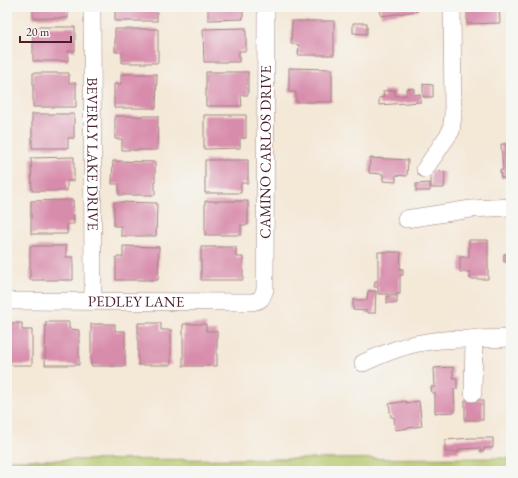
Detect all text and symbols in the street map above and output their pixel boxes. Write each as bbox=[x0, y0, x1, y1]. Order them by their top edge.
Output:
scale bar bbox=[20, 18, 71, 44]
text: 20 m bbox=[26, 24, 50, 40]
street label: CAMINO CARLOS DRIVE bbox=[255, 65, 275, 239]
street label: BEVERLY LAKE DRIVE bbox=[83, 77, 103, 231]
street label: PEDLEY LANE bbox=[88, 291, 185, 311]

